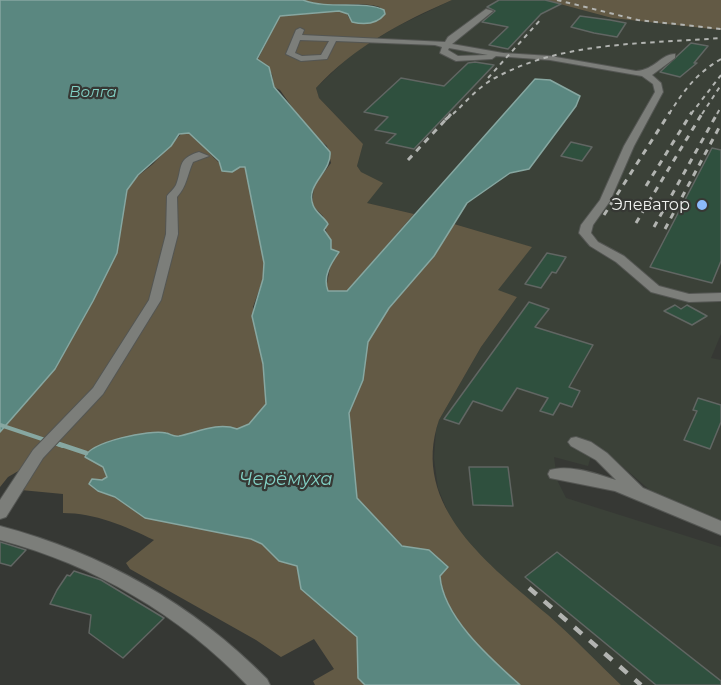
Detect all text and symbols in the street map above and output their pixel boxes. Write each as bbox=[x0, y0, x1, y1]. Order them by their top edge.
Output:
water label: Волга bbox=[69, 84, 117, 102]
place label: Элеватор bbox=[612, 195, 690, 215]
marker: Элеватор bbox=[695, 198, 709, 212]
water label: Черёмуха bbox=[239, 469, 333, 491]

